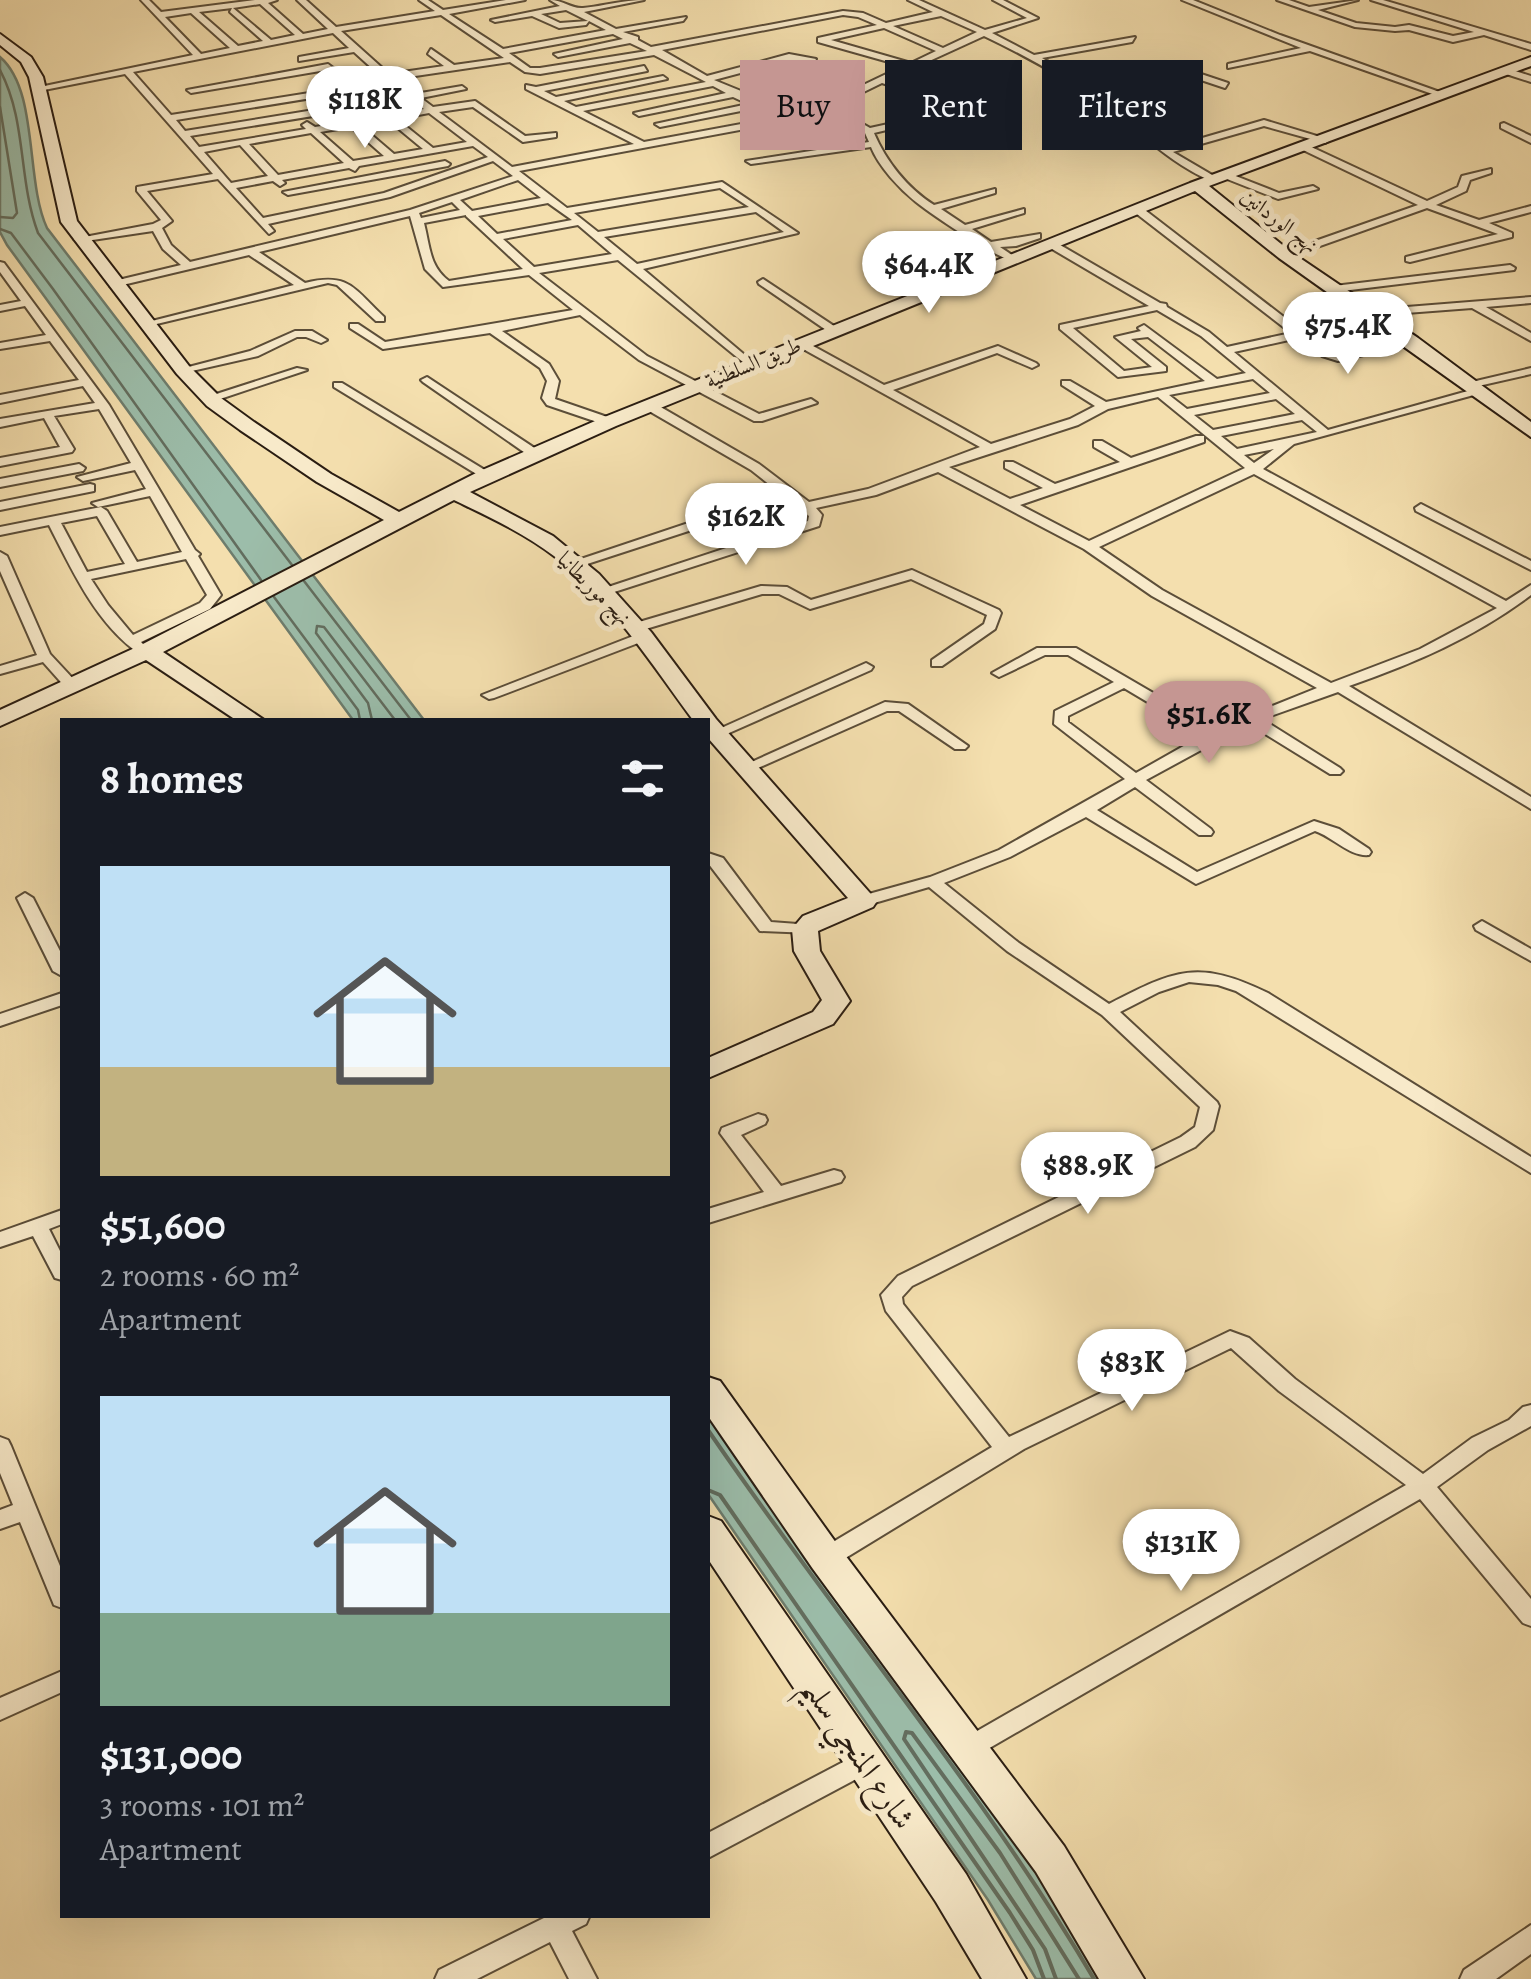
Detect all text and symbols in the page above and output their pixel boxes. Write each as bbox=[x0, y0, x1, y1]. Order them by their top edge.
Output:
chip: Buy bbox=[740, 60, 865, 150]
chip: Rent bbox=[885, 60, 1022, 150]
chip: Filters bbox=[1042, 60, 1203, 150]
pin: $118K bbox=[295, 66, 435, 151]
text: $118K bbox=[328, 76, 402, 120]
street label: نهج الوردانين bbox=[1232, 181, 1324, 264]
pin: $64.4K bbox=[848, 231, 1010, 316]
text: $64.4K bbox=[884, 241, 974, 285]
pin: $75.4K bbox=[1267, 292, 1429, 377]
text: $75.4K bbox=[1304, 302, 1392, 346]
street label: طريق السلطنية bbox=[701, 330, 806, 396]
pin: $162K bbox=[676, 483, 816, 568]
text: $162K bbox=[707, 493, 785, 537]
street label: نهج موريطانيا bbox=[548, 545, 638, 635]
pin: $51.6K bbox=[1128, 681, 1290, 766]
text: $51.6K bbox=[1167, 691, 1251, 735]
text: 8 homes bbox=[100, 750, 244, 807]
icon: filters bbox=[615, 751, 670, 806]
icon: home bbox=[295, 931, 475, 1111]
pin: $88.9K bbox=[1007, 1132, 1169, 1217]
text: $88.9K bbox=[1043, 1142, 1133, 1186]
text: $51,600 bbox=[100, 1196, 226, 1253]
text: 2 rooms · 60 m² bbox=[100, 1253, 299, 1297]
text: Apartment bbox=[100, 1297, 242, 1341]
pin: $83K bbox=[1073, 1329, 1191, 1414]
text: $83K bbox=[1099, 1339, 1165, 1383]
icon: home bbox=[295, 1461, 475, 1641]
pin: $131K bbox=[1111, 1509, 1251, 1594]
text: $131K bbox=[1145, 1519, 1217, 1563]
street label: شارع المنجي سليم bbox=[784, 1668, 926, 1843]
text: $131,000 bbox=[100, 1726, 242, 1783]
text: 3 rooms · 101 m² bbox=[100, 1783, 304, 1827]
text: Apartment bbox=[100, 1827, 242, 1871]

